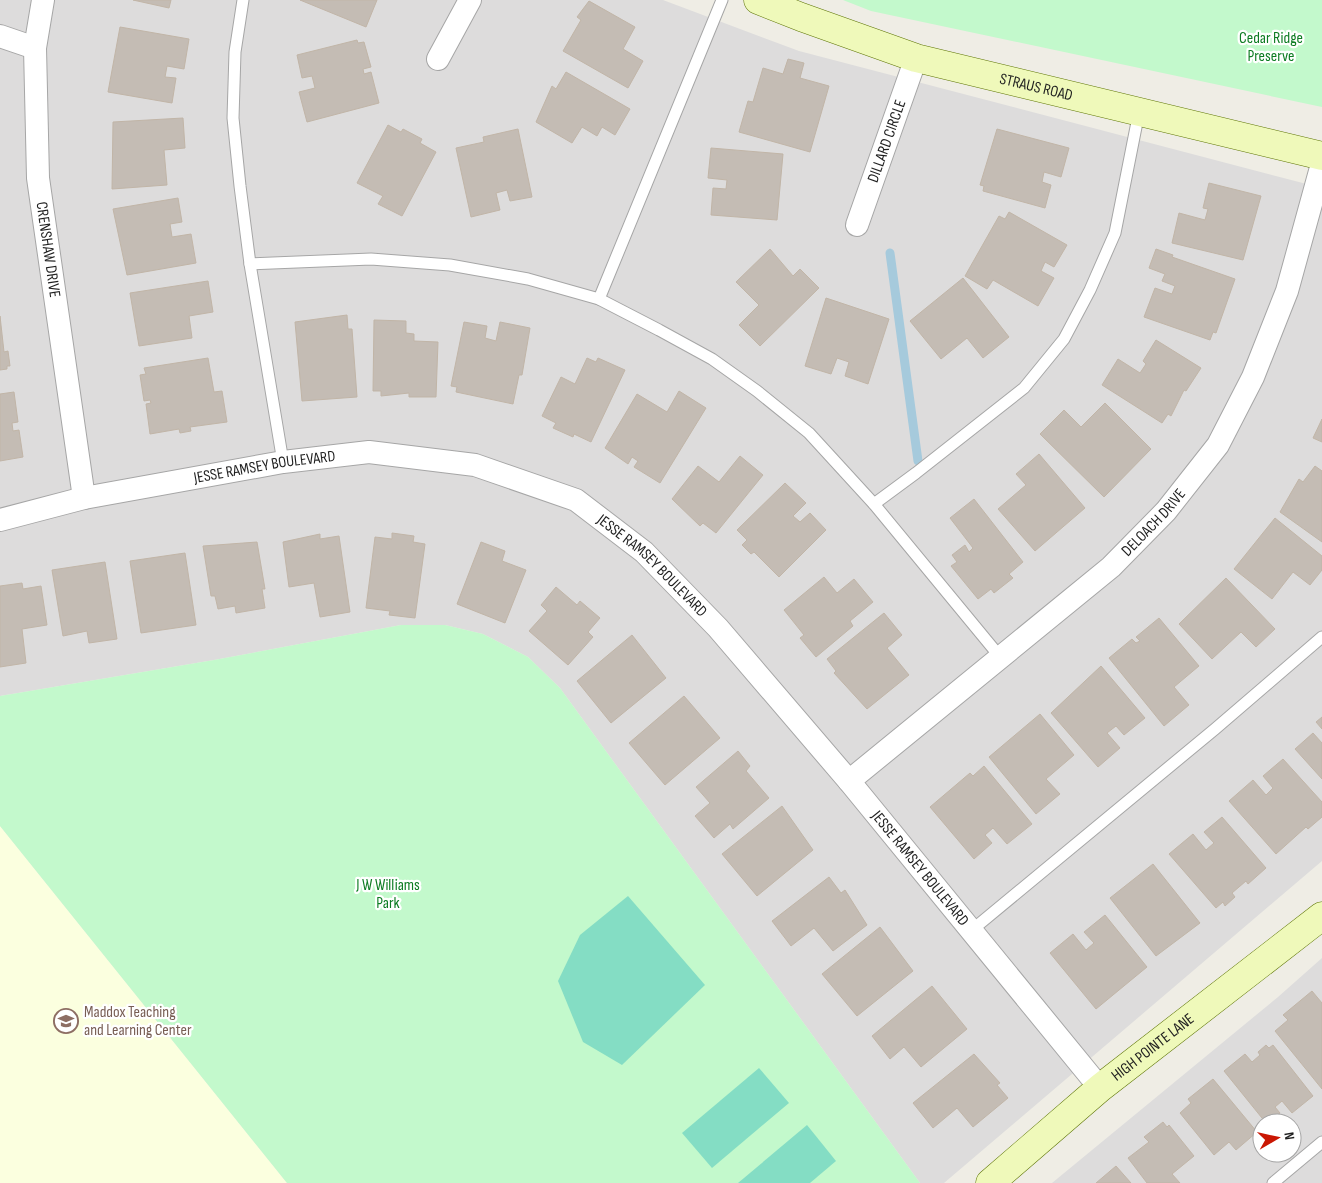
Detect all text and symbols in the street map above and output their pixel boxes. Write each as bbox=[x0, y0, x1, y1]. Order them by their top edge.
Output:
park label: Cedar Ridge Preserve bbox=[1239, 29, 1303, 66]
street label: STRAUS ROAD bbox=[998, 69, 1075, 105]
street label: DILLARD CIRCLE bbox=[863, 97, 910, 185]
street label: CRENSHAW DRIVE bbox=[32, 200, 65, 299]
street label: JESSE RAMSEY BOULEVARD bbox=[191, 446, 336, 488]
street label: DELOACH DRIVE bbox=[1118, 485, 1190, 560]
street label: JESSE RAMSEY BOULEVARD bbox=[593, 510, 711, 621]
street label: JESSE RAMSEY BOULEVARD bbox=[867, 806, 973, 930]
park label: J W Williams Park bbox=[355, 876, 420, 913]
place label: Maddox Teaching and Learning Center bbox=[84, 1003, 192, 1040]
school or university icon: Maddox Teaching and Learning Center bbox=[53, 1008, 79, 1034]
street label: HIGH POINTE LANE bbox=[1108, 1009, 1198, 1085]
north arrow bbox=[1252, 1113, 1302, 1163]
text: N bbox=[1280, 1131, 1298, 1141]

